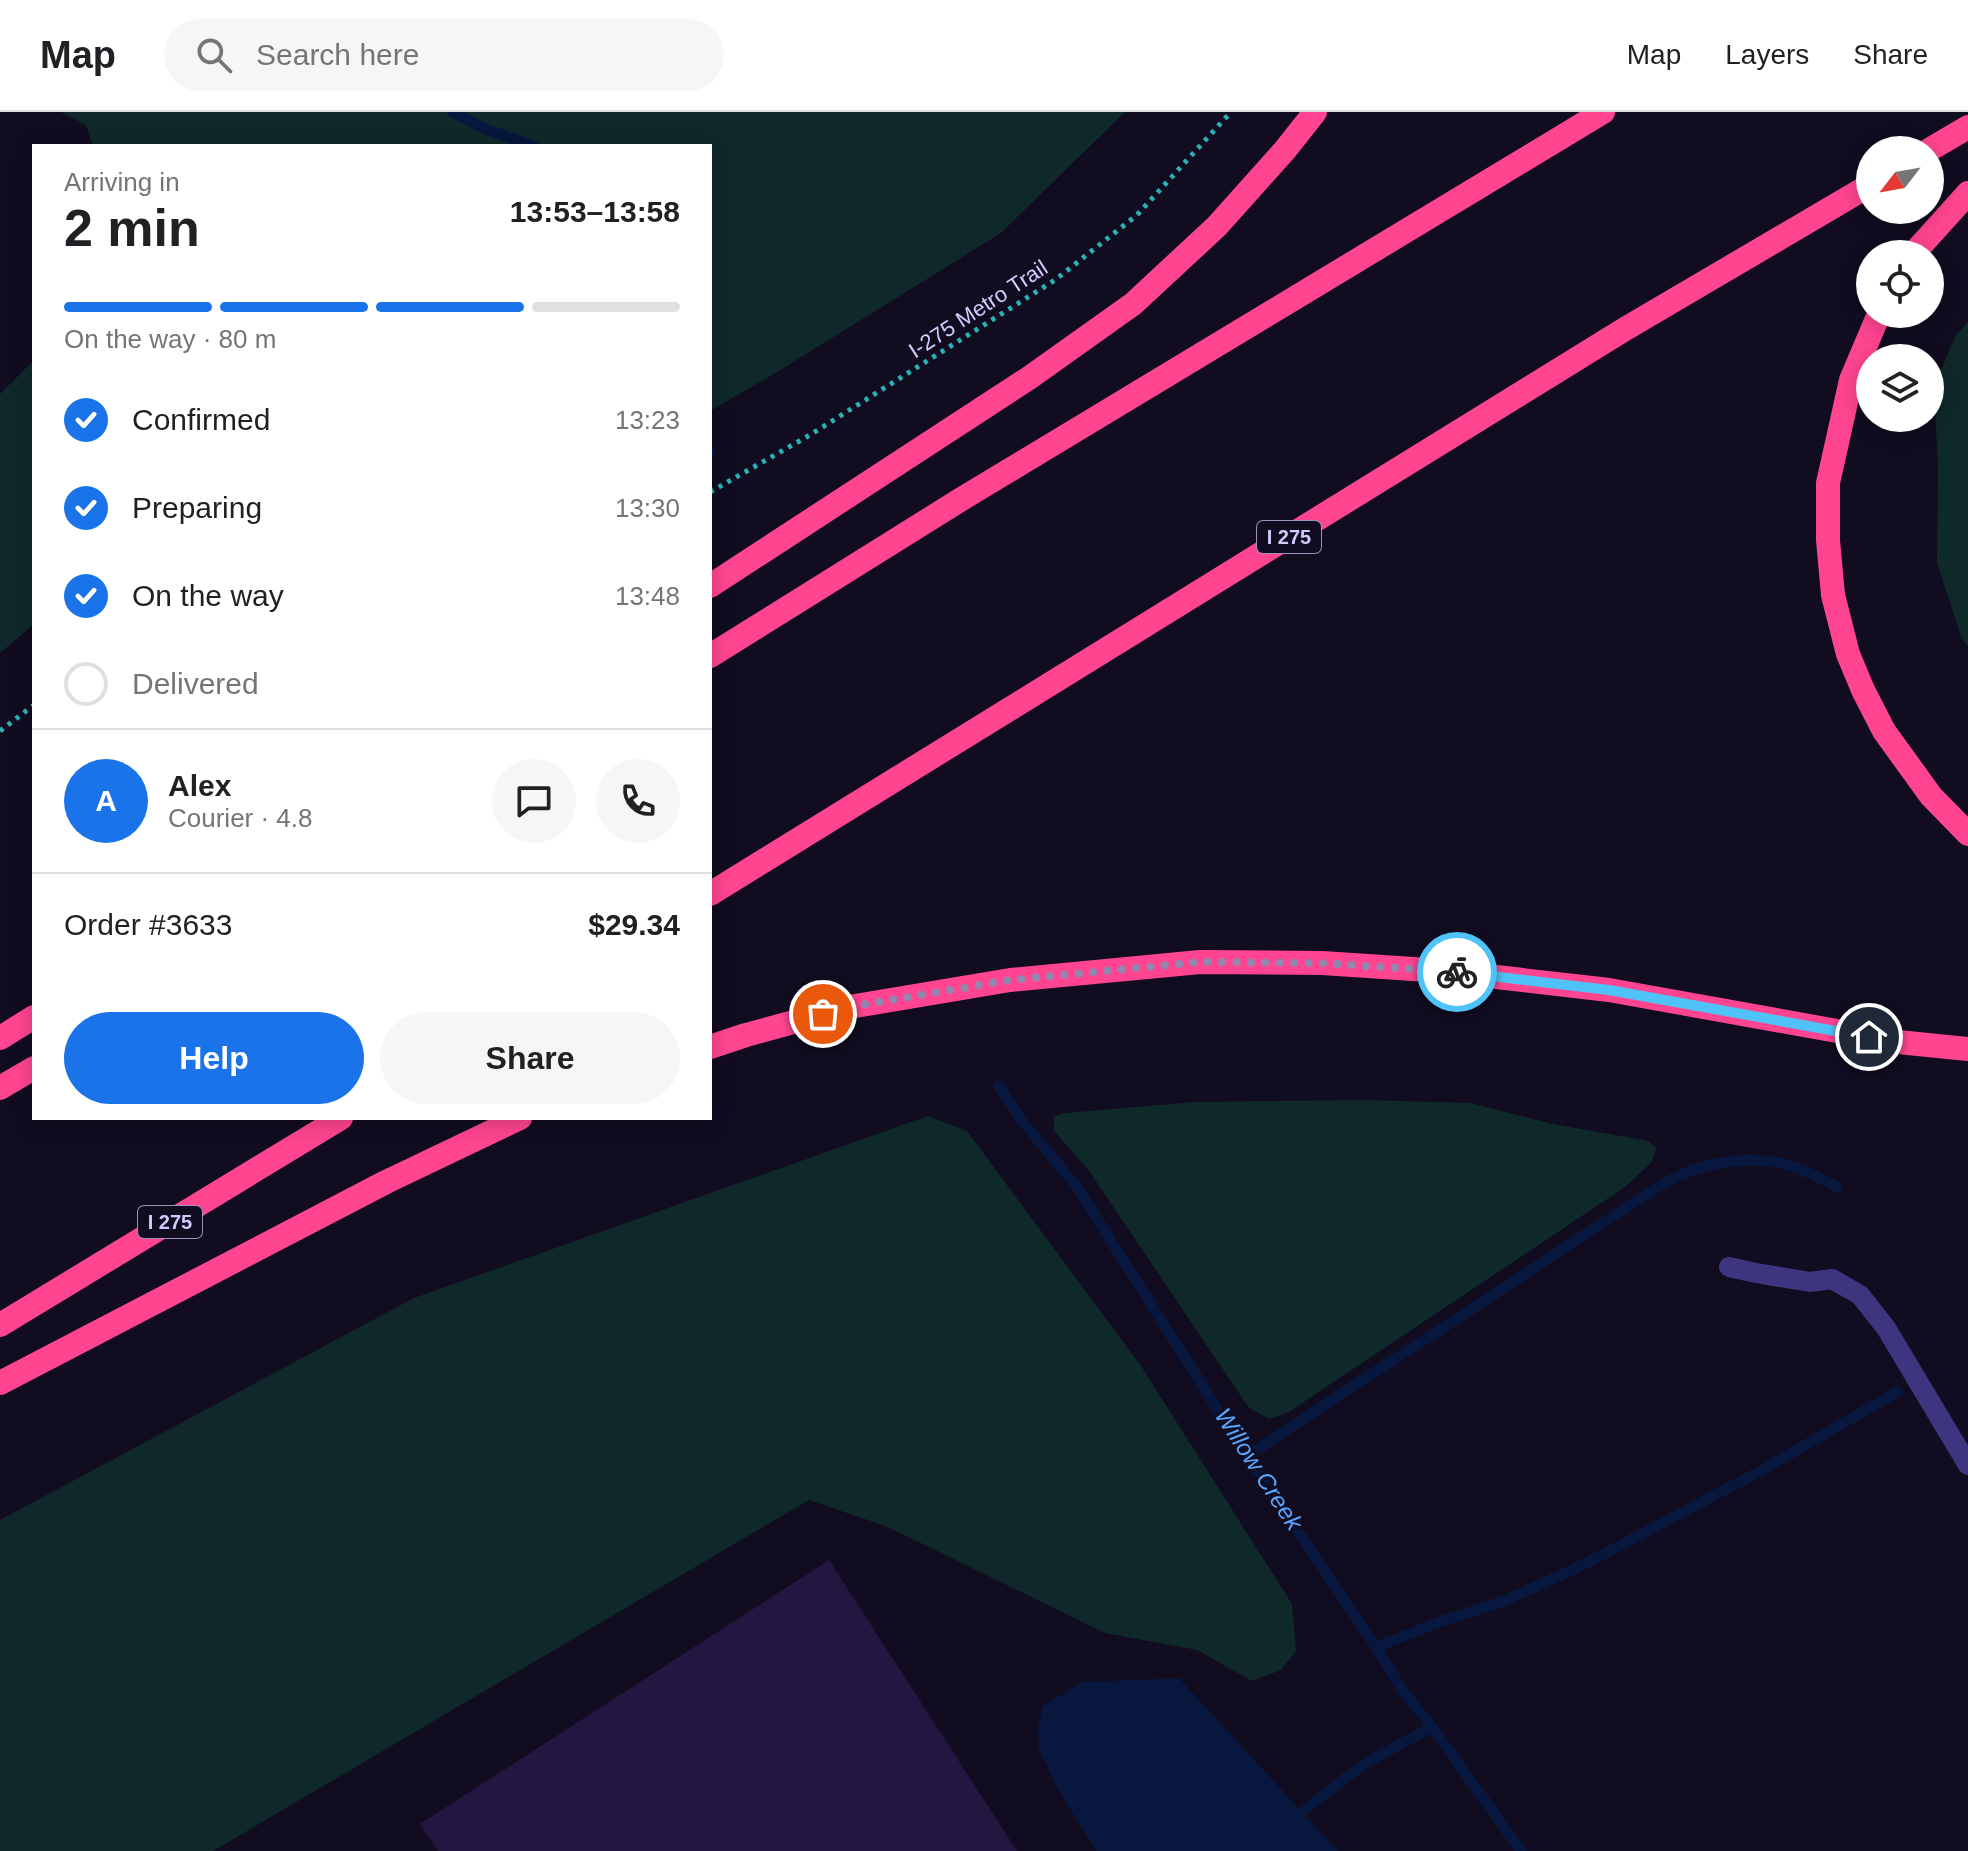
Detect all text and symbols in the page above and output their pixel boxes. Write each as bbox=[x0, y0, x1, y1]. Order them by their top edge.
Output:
search box bbox=[164, 19, 724, 91]
icon: search bbox=[192, 33, 236, 77]
text: Map bbox=[40, 34, 116, 76]
text: Search here bbox=[256, 38, 419, 71]
text: Map bbox=[1627, 39, 1681, 70]
text: Layers bbox=[1725, 39, 1809, 70]
text: Share bbox=[1853, 39, 1928, 70]
north arrow bbox=[1856, 136, 1944, 224]
map controls bbox=[1856, 136, 1944, 432]
text: Arriving in bbox=[64, 167, 180, 197]
text: 13:53–13:58 bbox=[510, 195, 680, 228]
text: 2 min bbox=[64, 199, 200, 257]
button: locate bbox=[1856, 240, 1944, 328]
street label: I-275 Metro Trail bbox=[904, 255, 1052, 363]
text: On the way · 80 m bbox=[64, 324, 276, 354]
button: layers bbox=[1856, 344, 1944, 432]
icon: check bbox=[64, 398, 108, 442]
text: Confirmed bbox=[132, 403, 270, 436]
text: 13:23 bbox=[615, 405, 680, 435]
icon: check bbox=[64, 486, 108, 530]
text: Preparing bbox=[132, 491, 262, 524]
text: 13:30 bbox=[615, 493, 680, 523]
road number: I 275 bbox=[1257, 521, 1321, 553]
icon: check bbox=[64, 574, 108, 618]
text: On the way bbox=[132, 579, 284, 612]
text: 13:48 bbox=[615, 581, 680, 611]
text: Delivered bbox=[132, 667, 259, 700]
button: chat bbox=[492, 759, 576, 843]
button: phone bbox=[596, 759, 680, 843]
text: Alex bbox=[168, 769, 231, 802]
text: A bbox=[95, 784, 117, 817]
text: Courier · 4.8 bbox=[168, 803, 313, 833]
text: Order #3633 bbox=[64, 908, 232, 941]
text: $29.34 bbox=[588, 908, 680, 941]
courier bbox=[1417, 932, 1497, 1012]
icon: bike bbox=[1435, 950, 1479, 994]
pin bbox=[789, 980, 857, 1048]
icon: bag bbox=[801, 992, 845, 1036]
pin bbox=[1835, 1003, 1903, 1071]
button: Help bbox=[64, 1012, 364, 1104]
button: Share bbox=[380, 1012, 680, 1104]
icon: home bbox=[1847, 1015, 1891, 1059]
road number: I 275 bbox=[138, 1206, 202, 1238]
water label: Willow Creek bbox=[1210, 1403, 1309, 1537]

